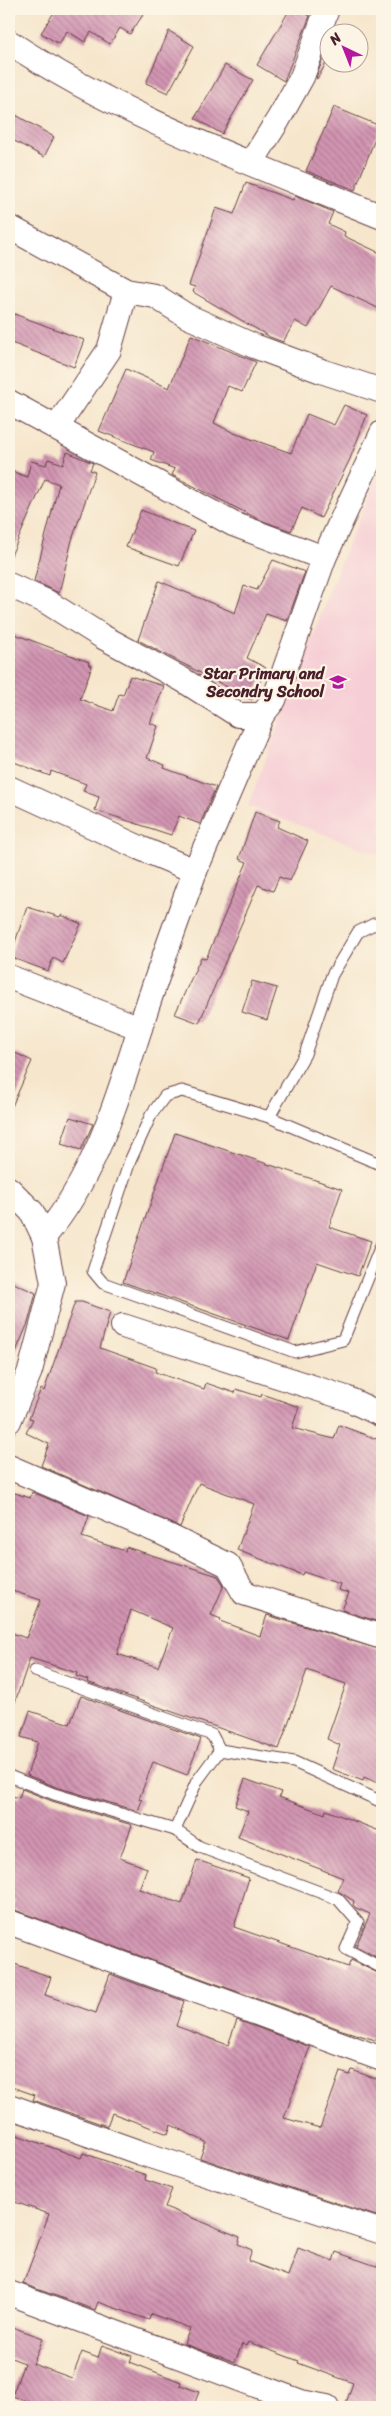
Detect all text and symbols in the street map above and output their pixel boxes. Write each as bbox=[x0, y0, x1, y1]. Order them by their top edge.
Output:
north arrow bbox=[318, 22, 368, 72]
text: N bbox=[323, 26, 348, 52]
place label: Star Primary and Secondry School bbox=[203, 659, 326, 706]
school or university icon: Star Primary and Secondry School bbox=[328, 672, 348, 692]

